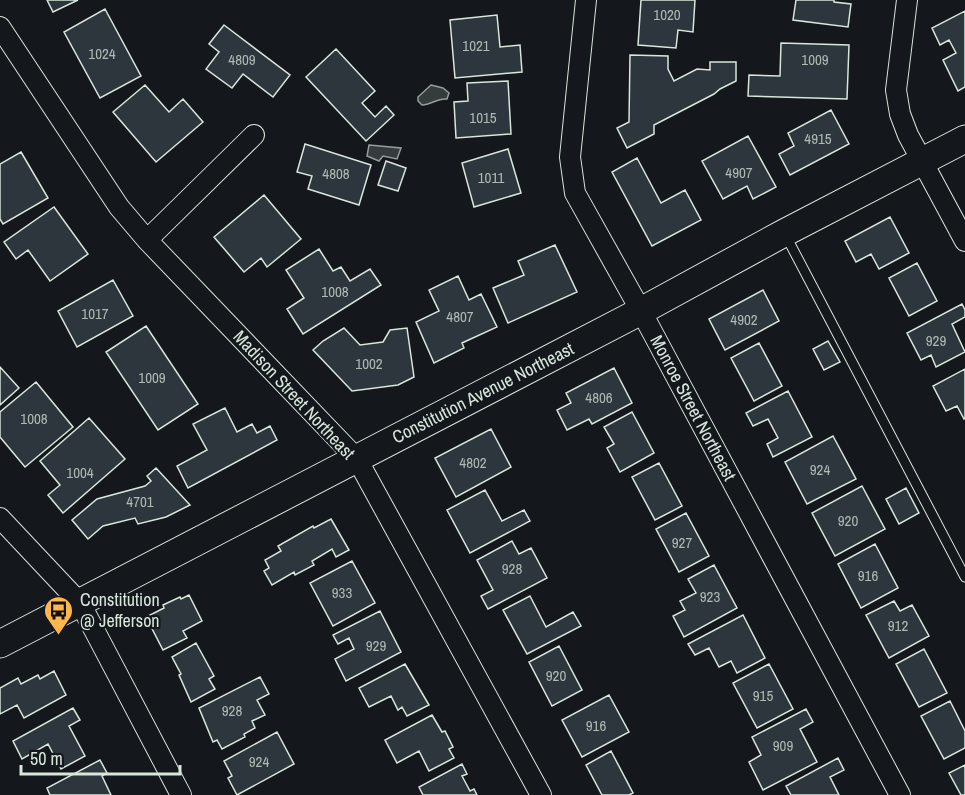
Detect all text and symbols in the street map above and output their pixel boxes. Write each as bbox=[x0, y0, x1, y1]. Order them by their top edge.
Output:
house number: 1020 bbox=[653, 4, 681, 25]
house number: 1021 bbox=[462, 35, 490, 56]
house number: 1024 bbox=[88, 43, 116, 64]
house number: 4809 bbox=[228, 49, 256, 70]
house number: 1009 bbox=[801, 49, 829, 70]
house number: 1015 bbox=[469, 107, 497, 128]
house number: 4915 bbox=[804, 128, 832, 149]
house number: 4907 bbox=[725, 162, 753, 183]
house number: 4808 bbox=[322, 163, 350, 184]
house number: 1011 bbox=[478, 167, 504, 188]
house number: 1008 bbox=[321, 281, 349, 302]
house number: 1017 bbox=[81, 303, 109, 324]
house number: 4807 bbox=[446, 306, 474, 327]
house number: 4902 bbox=[730, 309, 758, 330]
street label: Madison Street Northeast bbox=[228, 325, 361, 465]
house number: 929 bbox=[926, 330, 946, 351]
street label: Monroe Street Northeast bbox=[644, 331, 742, 485]
street label: Constitution Avenue Northeast bbox=[388, 336, 578, 449]
house number: 1002 bbox=[355, 353, 383, 374]
house number: 1009 bbox=[138, 367, 166, 388]
house number: 4806 bbox=[585, 387, 613, 408]
house number: 1008 bbox=[20, 408, 48, 429]
house number: 4802 bbox=[459, 452, 487, 473]
house number: 924 bbox=[810, 459, 830, 480]
house number: 1004 bbox=[66, 462, 94, 483]
house number: 4701 bbox=[126, 491, 154, 512]
house number: 920 bbox=[838, 510, 858, 531]
house number: 927 bbox=[672, 532, 692, 553]
house number: 928 bbox=[502, 558, 522, 579]
house number: 916 bbox=[858, 565, 878, 586]
house number: 933 bbox=[332, 582, 352, 603]
house number: 923 bbox=[700, 586, 720, 607]
place label: Constitution @ Jefferson bbox=[80, 587, 160, 633]
bus stop icon: Constitution @ Jefferson bbox=[43, 594, 75, 636]
house number: 912 bbox=[888, 615, 908, 636]
house number: 929 bbox=[366, 635, 386, 656]
house number: 920 bbox=[546, 665, 566, 686]
house number: 915 bbox=[753, 685, 773, 706]
house number: 928 bbox=[222, 700, 242, 721]
house number: 916 bbox=[586, 715, 606, 736]
house number: 909 bbox=[773, 735, 793, 756]
scale bar bbox=[21, 738, 180, 776]
text: 50 m bbox=[30, 746, 63, 771]
house number: 924 bbox=[249, 751, 269, 772]

